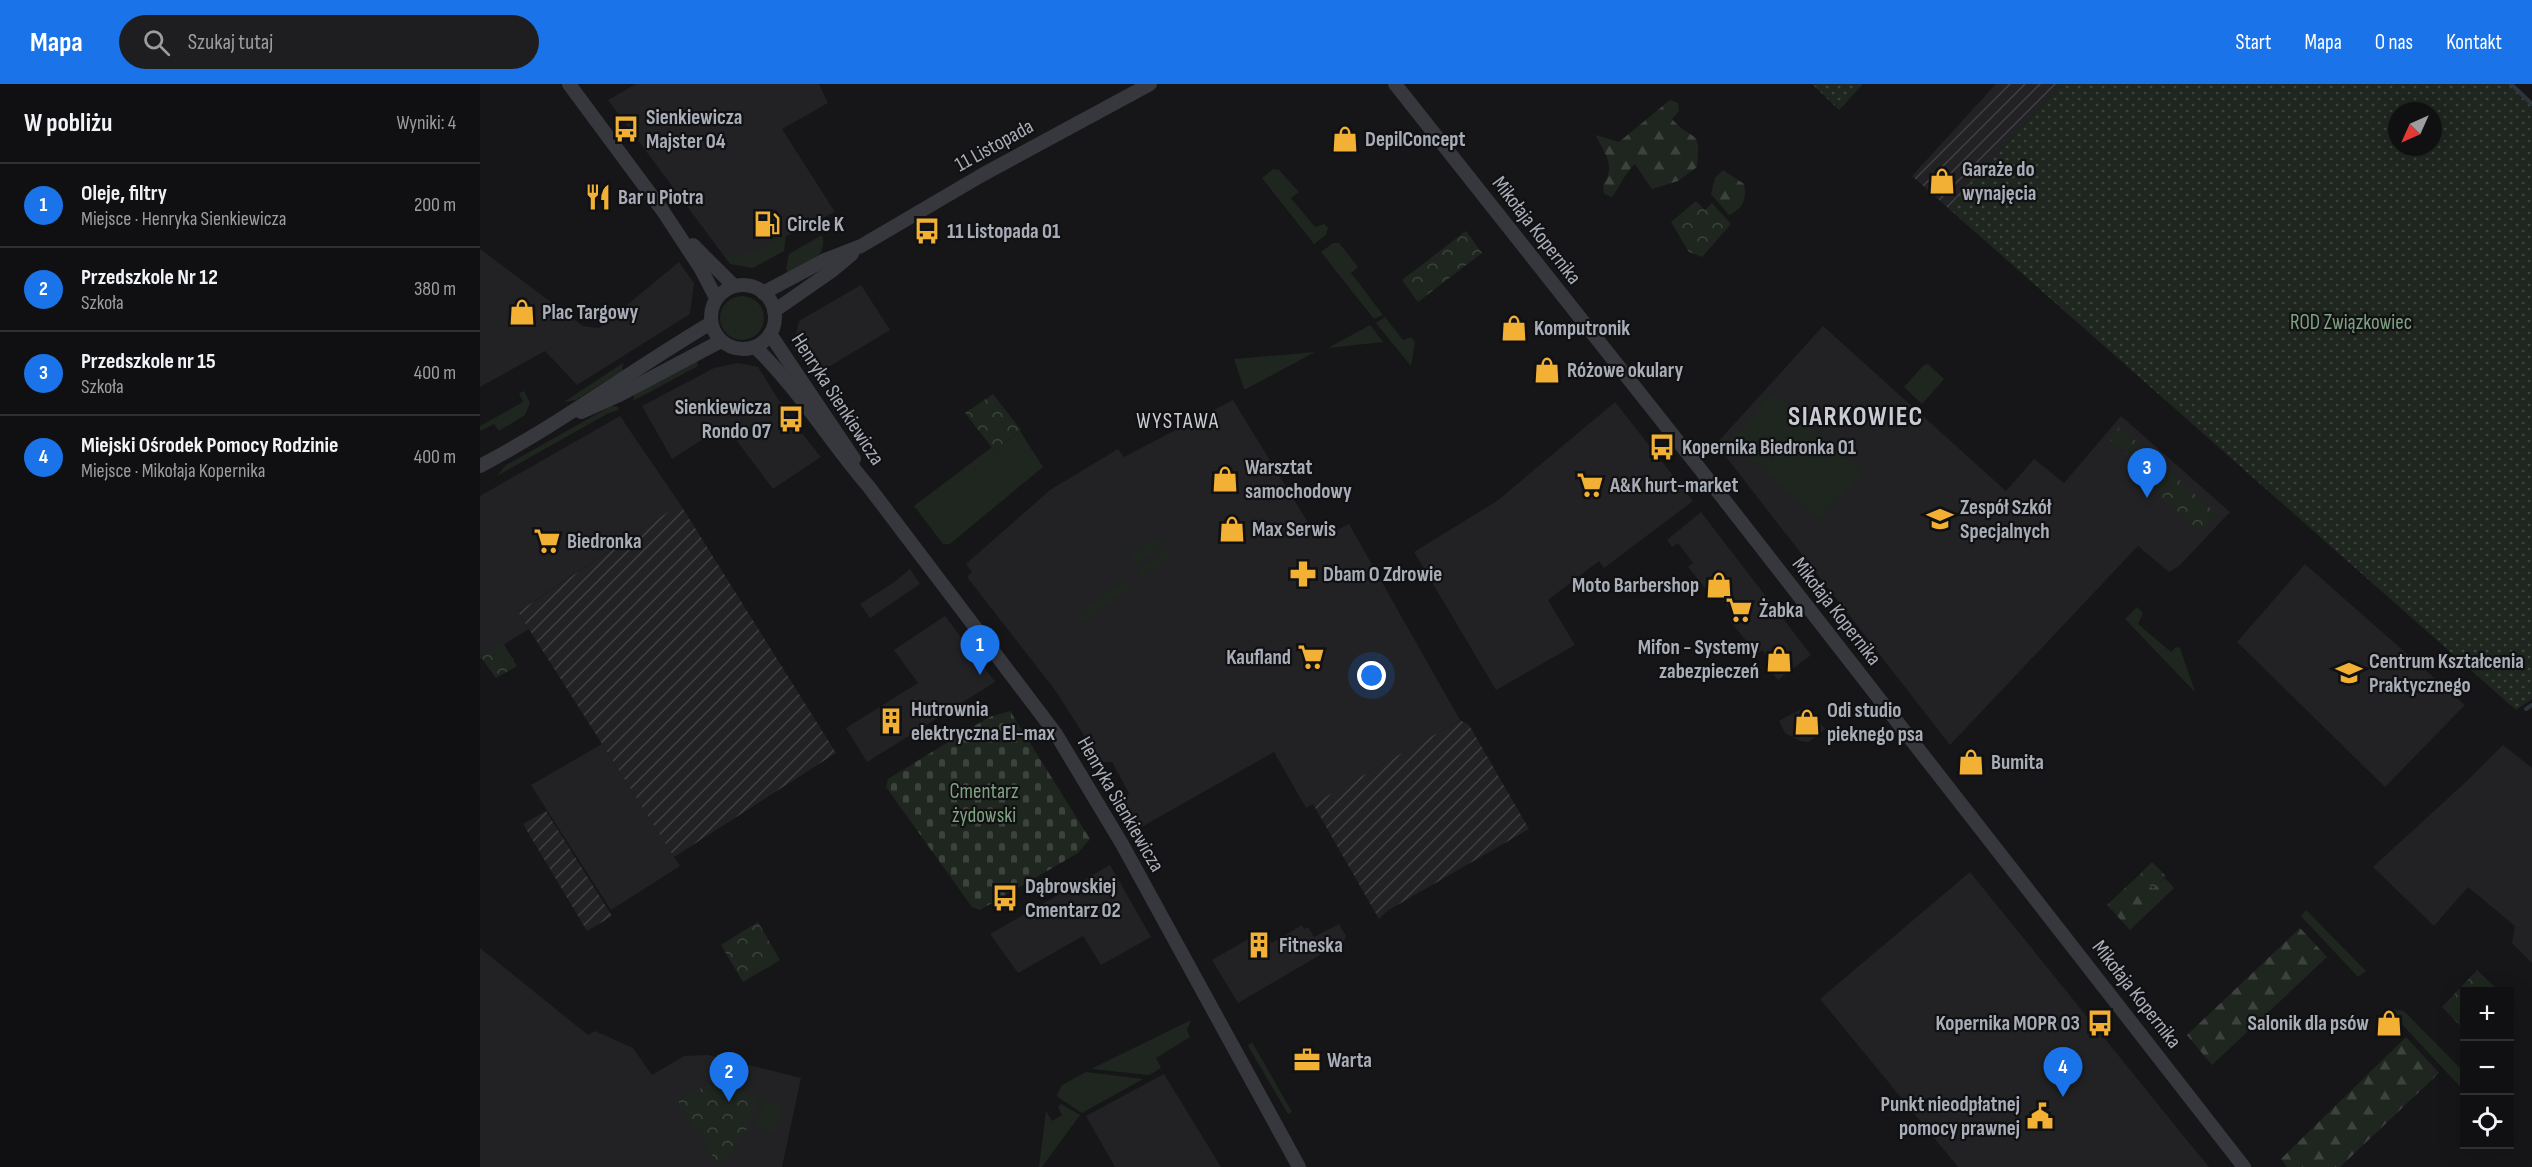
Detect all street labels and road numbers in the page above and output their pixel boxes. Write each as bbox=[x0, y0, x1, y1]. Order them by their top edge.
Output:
street label: 11 Listopada bbox=[951, 114, 1038, 177]
street label: Mikołaja Kopernika bbox=[1487, 171, 1586, 289]
street label: Henryka Sienkiewicza bbox=[786, 329, 889, 470]
street label: Mikołaja Kopernika bbox=[1787, 552, 1886, 670]
street label: Henryka Sienkiewicza bbox=[1072, 732, 1169, 876]
street label: Mikołaja Kopernika bbox=[2087, 935, 2186, 1053]

